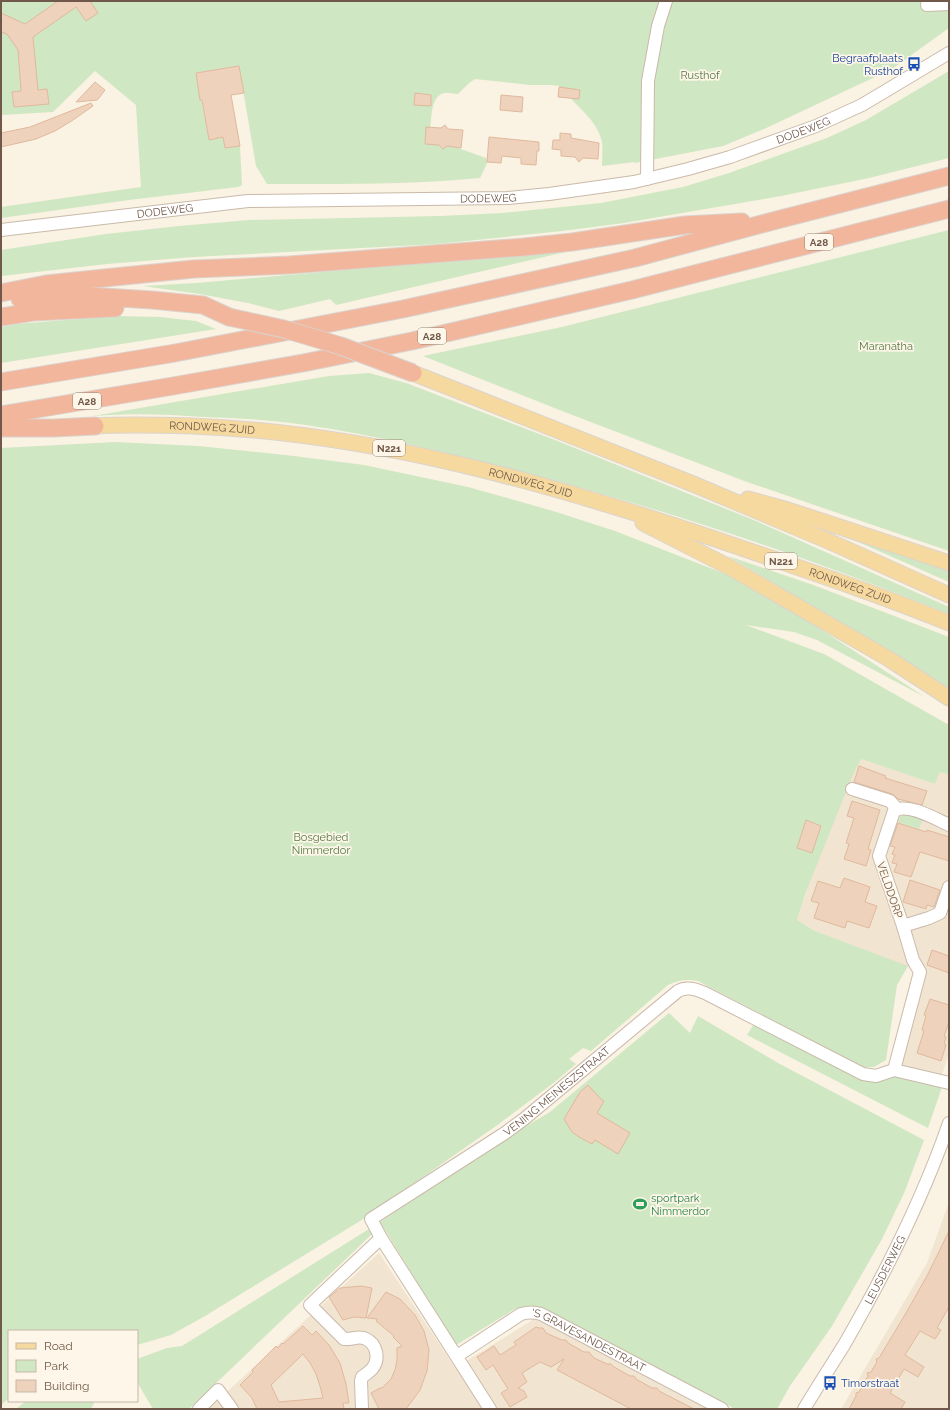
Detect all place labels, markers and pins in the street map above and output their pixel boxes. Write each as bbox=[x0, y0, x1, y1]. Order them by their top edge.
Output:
place label: Begraafplaats Rusthof bbox=[832, 52, 903, 78]
bus stop icon: Begraafplaats Rusthof bbox=[906, 56, 922, 72]
place label: sportpark Nimmerdor bbox=[651, 1192, 710, 1218]
sports icon: sportpark Nimmerdor bbox=[632, 1196, 648, 1212]
bus stop icon: Timorstraat bbox=[822, 1375, 838, 1391]
place label: Timorstraat bbox=[841, 1377, 899, 1390]

